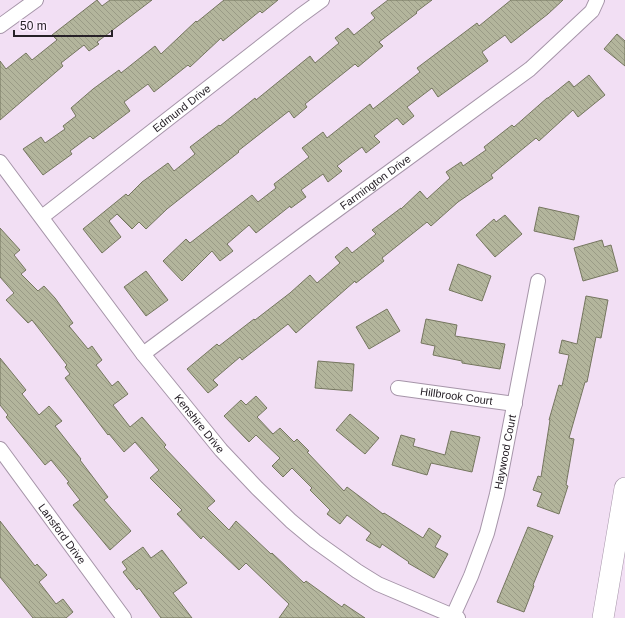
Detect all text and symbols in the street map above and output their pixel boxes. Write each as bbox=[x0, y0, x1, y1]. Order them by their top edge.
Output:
scale bar bbox=[14, 12, 112, 38]
text: 50 m bbox=[20, 19, 47, 33]
street label: Edmund Drive bbox=[150, 82, 213, 134]
street label: Farmington Drive bbox=[338, 152, 413, 212]
street label: Hillbrook Court bbox=[420, 385, 493, 407]
street label: Kenshire Drive bbox=[172, 392, 227, 455]
street label: Haywood Court bbox=[492, 414, 518, 490]
street label: Lansford Drive bbox=[36, 501, 88, 566]

